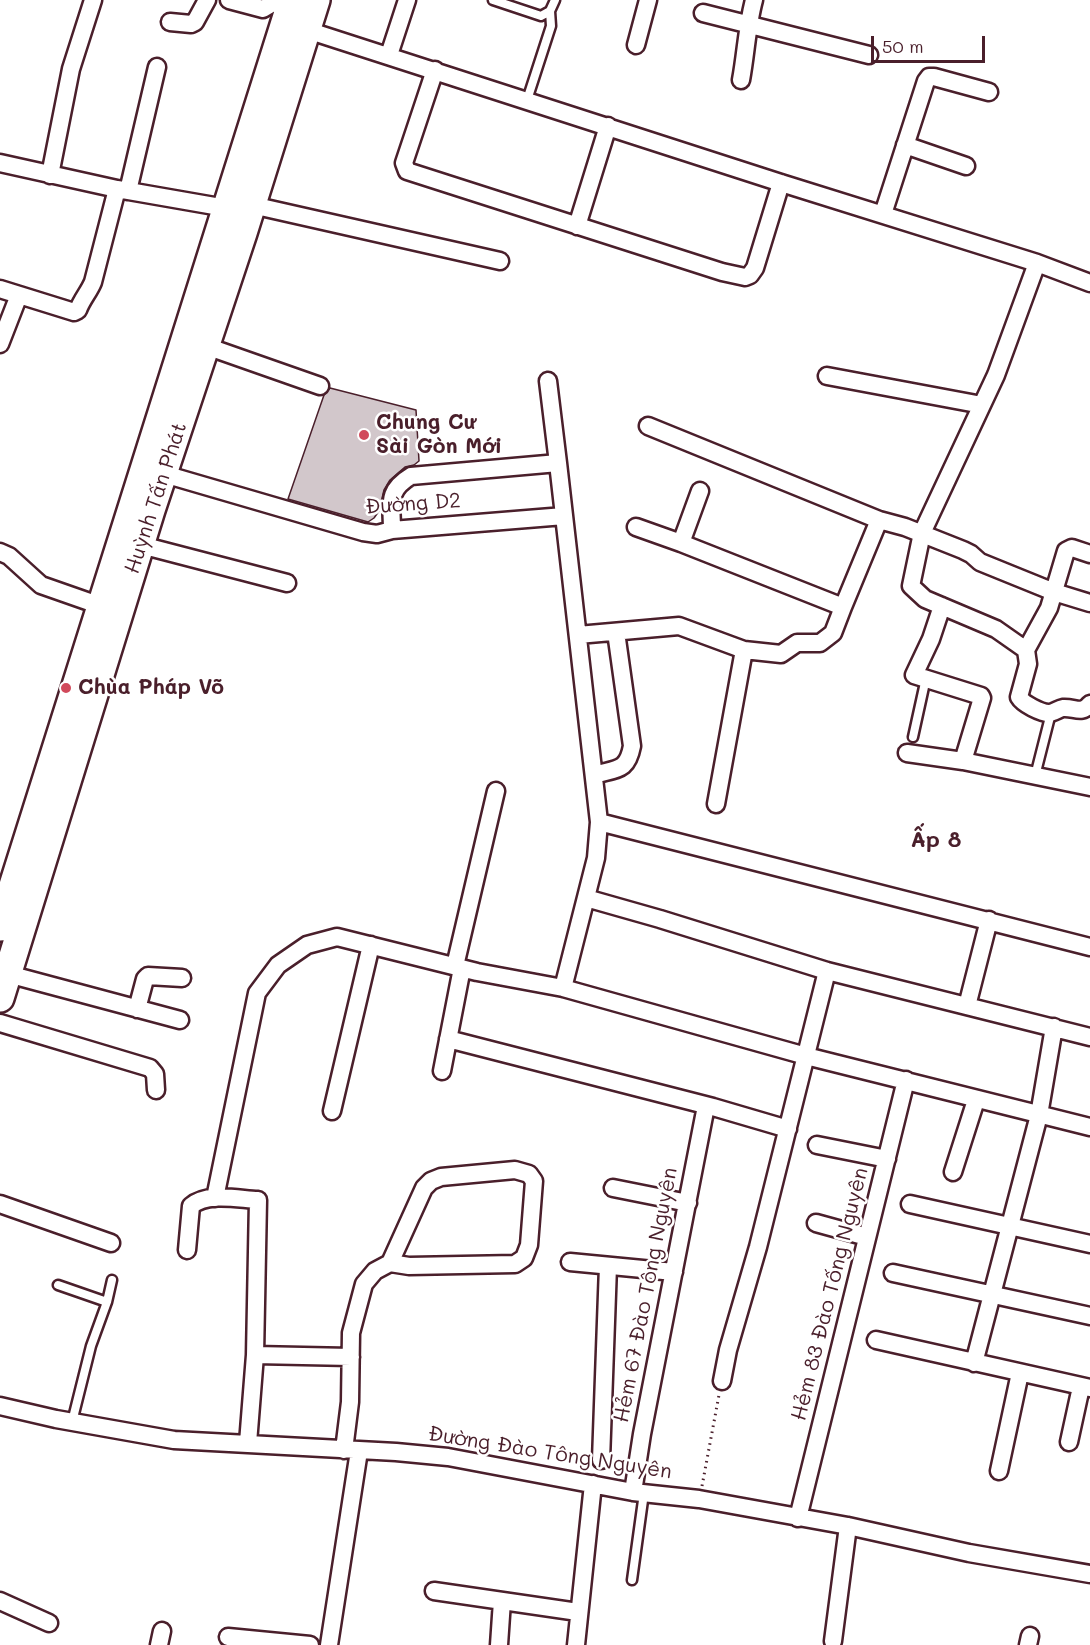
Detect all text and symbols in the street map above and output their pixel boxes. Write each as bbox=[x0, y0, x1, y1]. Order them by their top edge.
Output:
scale bar bbox=[874, 24, 988, 62]
text: 50 m bbox=[882, 34, 924, 58]
place label: Chung Cư Sài Gòn Mới bbox=[376, 410, 502, 460]
street label: Huỳnh Tấn Phát bbox=[120, 419, 192, 577]
marker: Chung Cư Sài Gòn Mới bbox=[357, 428, 371, 442]
street label: Đường D2 bbox=[364, 488, 462, 520]
place label: Chùa Pháp Võ bbox=[78, 675, 224, 701]
marker: Chùa Pháp Võ bbox=[59, 681, 73, 695]
district label: Ấp 8 bbox=[911, 827, 961, 853]
street label: Hẻm 67 Đào Tông Nguyên bbox=[609, 1165, 683, 1425]
street label: Hẻm 83 Đào Tống Nguyên bbox=[786, 1165, 874, 1423]
street label: Đường Đào Tông Nguyên bbox=[426, 1421, 674, 1485]

